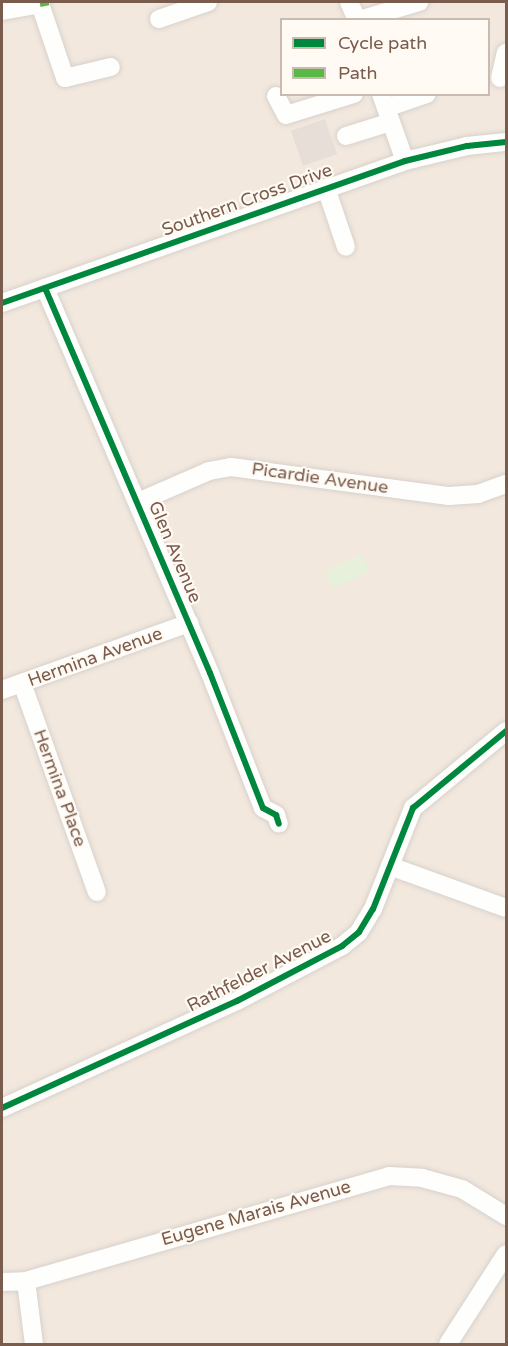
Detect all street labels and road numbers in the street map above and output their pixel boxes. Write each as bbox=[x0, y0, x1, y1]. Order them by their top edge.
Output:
street label: Southern Cross Drive bbox=[159, 159, 335, 241]
street label: Picardie Avenue bbox=[250, 458, 390, 498]
street label: Glen Avenue bbox=[144, 498, 206, 606]
street label: Hermina Avenue bbox=[25, 623, 165, 691]
street label: Hermina Place bbox=[29, 726, 91, 850]
street label: Rathfelder Avenue bbox=[183, 925, 335, 1017]
street label: Eugene Marais Avenue bbox=[159, 1176, 353, 1250]

